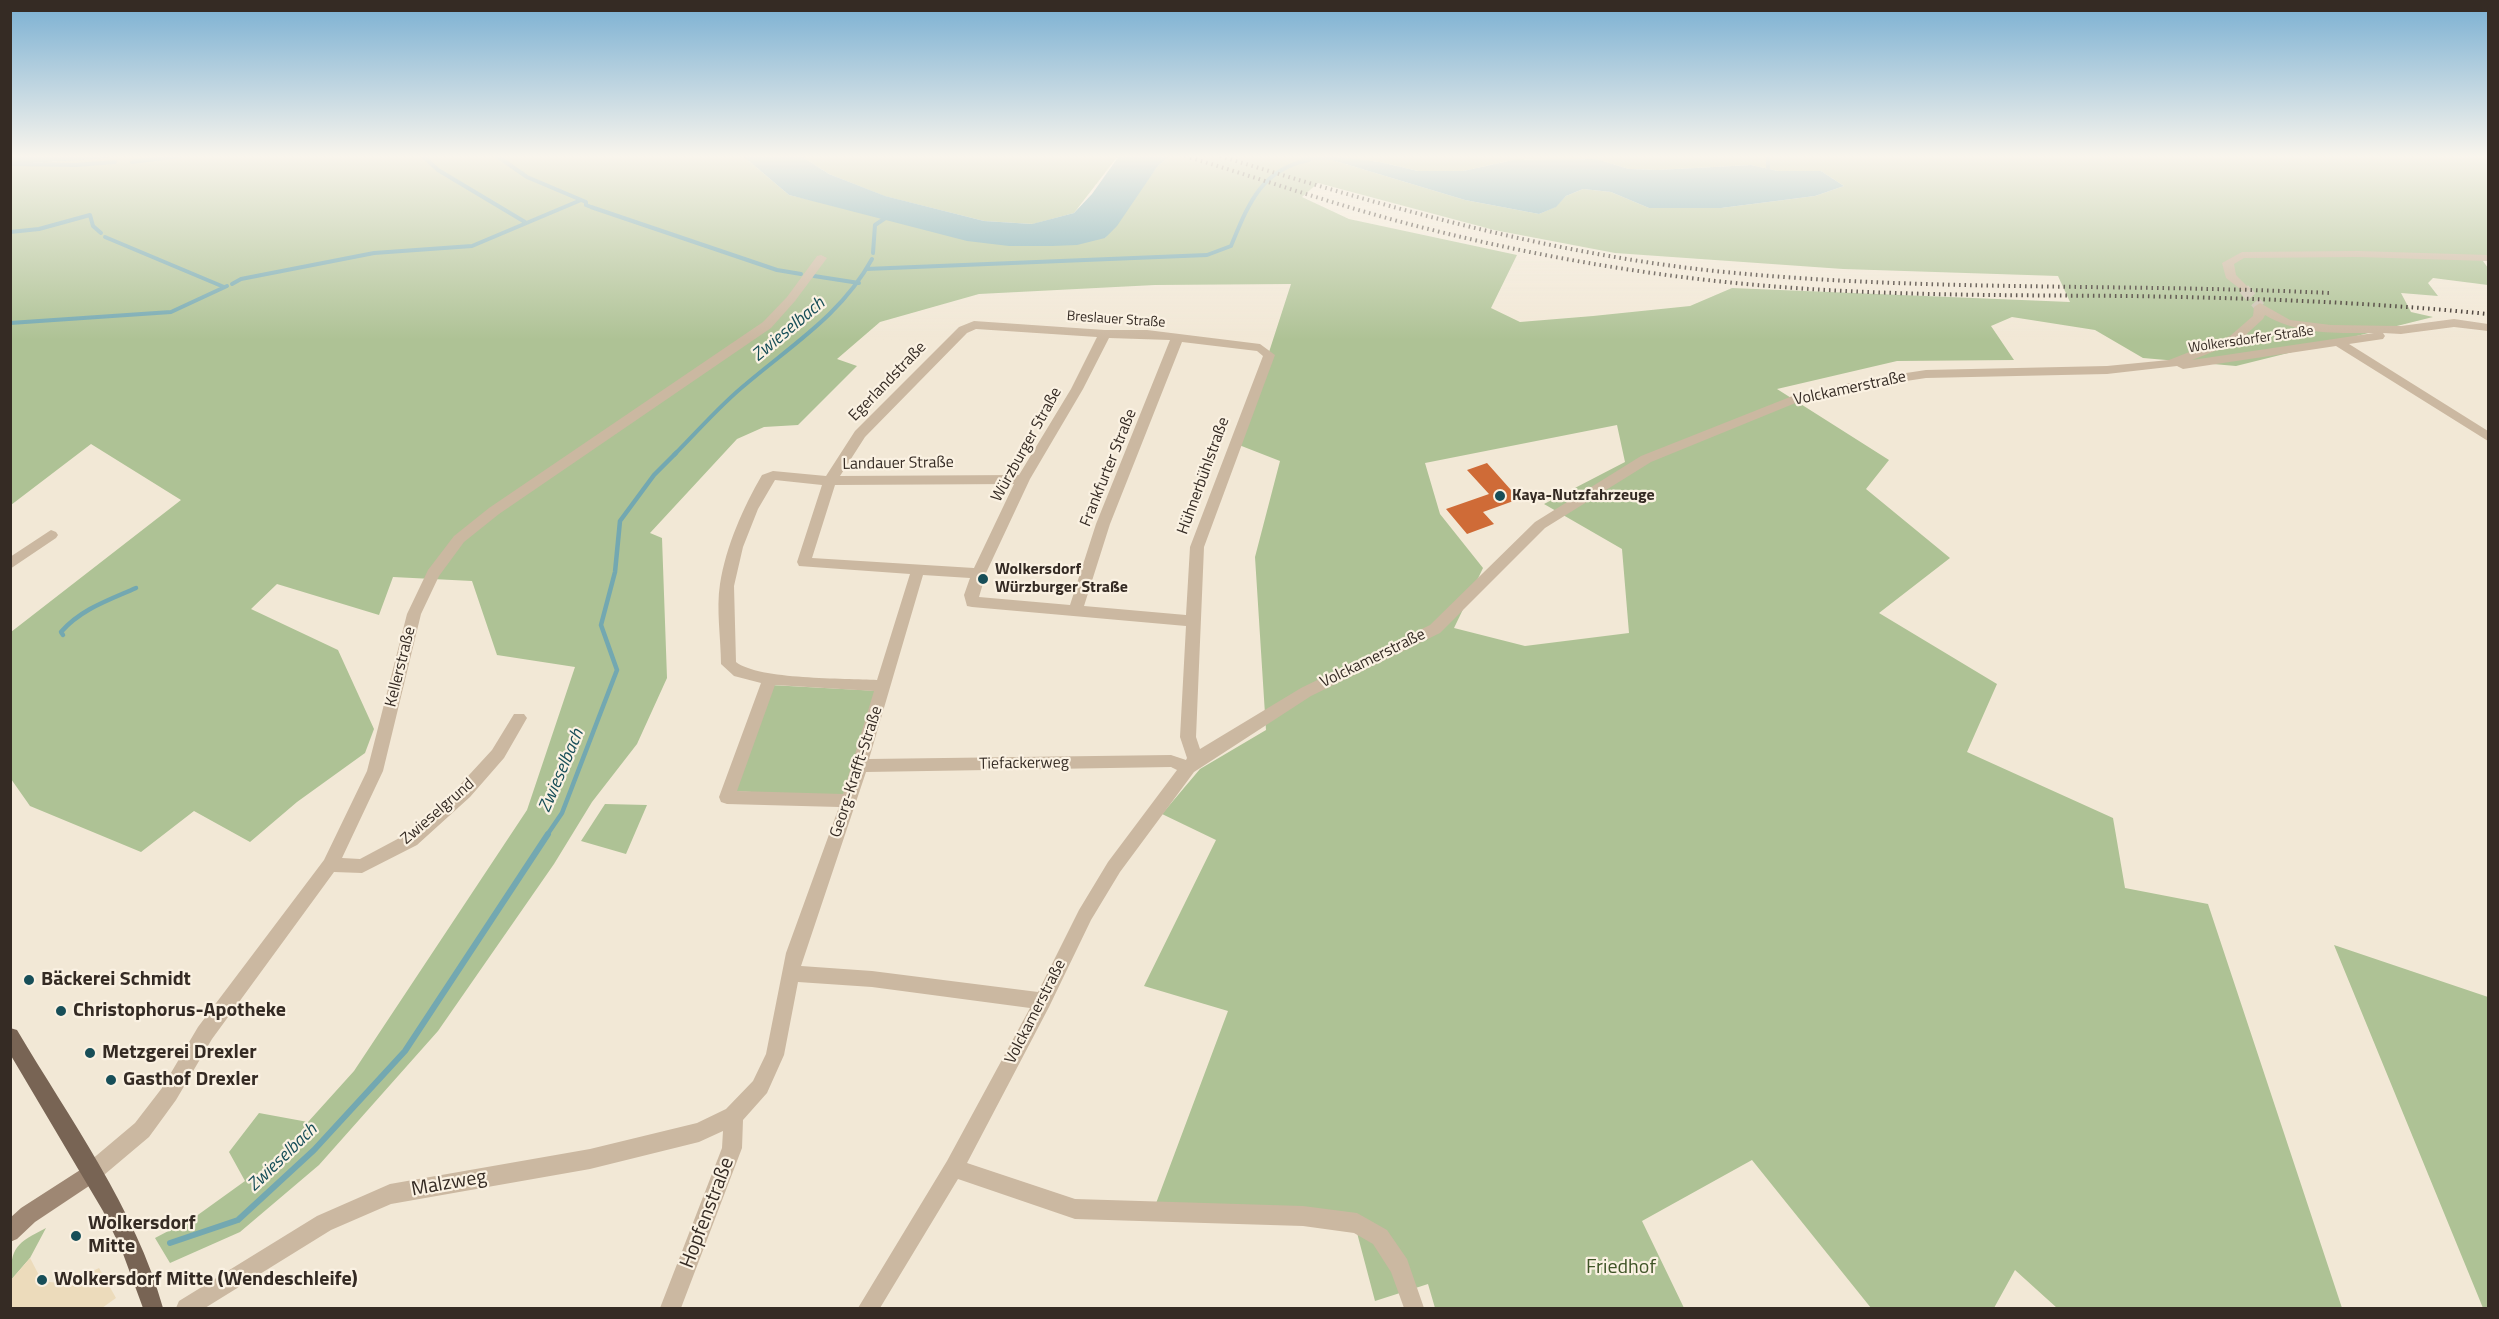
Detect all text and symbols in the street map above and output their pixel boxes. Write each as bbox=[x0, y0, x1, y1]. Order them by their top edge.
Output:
water label: Zwieselbach bbox=[748, 293, 830, 367]
street label: Breslauer Straße bbox=[1066, 308, 1166, 332]
street label: Wolkersdorfer Straße bbox=[2187, 323, 2315, 357]
street label: Egerlandstraße bbox=[845, 338, 931, 426]
street label: Volckamerstraße bbox=[1792, 368, 1908, 410]
street label: Würzburger Straße bbox=[988, 384, 1066, 506]
street label: Frankfurter Straße bbox=[1077, 406, 1141, 530]
street label: Hühnerbühlstraße bbox=[1174, 415, 1234, 537]
street label: Landauer Straße bbox=[842, 453, 954, 475]
place label: Kaya-Nutzfahrzeuge bbox=[1512, 486, 1655, 506]
marker: Kaya-Nutzfahrzeuge bbox=[1493, 489, 1507, 503]
place label: Wolkersdorf Würzburger Straße bbox=[995, 560, 1128, 598]
marker: Wolkersdorf Würzburger Straße bbox=[976, 572, 990, 586]
street label: Kellerstraße bbox=[382, 625, 420, 709]
street label: Volckamerstraße bbox=[1317, 625, 1429, 693]
street label: Georg-Krafft-Straße bbox=[827, 704, 887, 840]
water label: Zwieselbach bbox=[535, 726, 589, 816]
street label: Tiefackerweg bbox=[979, 754, 1069, 774]
street label: Zwieselgrund bbox=[397, 775, 479, 849]
street label: Volckamerstraße bbox=[1001, 957, 1071, 1067]
place label: Bäckerei Schmidt bbox=[41, 968, 191, 992]
marker: Bäckerei Schmidt bbox=[22, 973, 36, 987]
place label: Christophorus-Apotheke bbox=[73, 999, 286, 1023]
marker: Christophorus-Apotheke bbox=[54, 1004, 68, 1018]
place label: Metzgerei Drexler bbox=[102, 1041, 257, 1065]
marker: Metzgerei Drexler bbox=[83, 1046, 97, 1060]
place label: Gasthof Drexler bbox=[123, 1068, 258, 1092]
marker: Gasthof Drexler bbox=[104, 1073, 118, 1087]
water label: Zwieselbach bbox=[244, 1120, 322, 1196]
street label: Hopfenstraße bbox=[676, 1154, 740, 1272]
street label: Malzweg bbox=[409, 1166, 489, 1202]
place label: Wolkersdorf Mitte bbox=[88, 1212, 196, 1259]
marker: Wolkersdorf Mitte bbox=[69, 1229, 83, 1243]
park label: Friedhof bbox=[1586, 1256, 1656, 1280]
place label: Wolkersdorf Mitte (Wendeschleife) bbox=[54, 1268, 358, 1292]
marker: Wolkersdorf Mitte (Wendeschleife) bbox=[35, 1273, 49, 1287]

